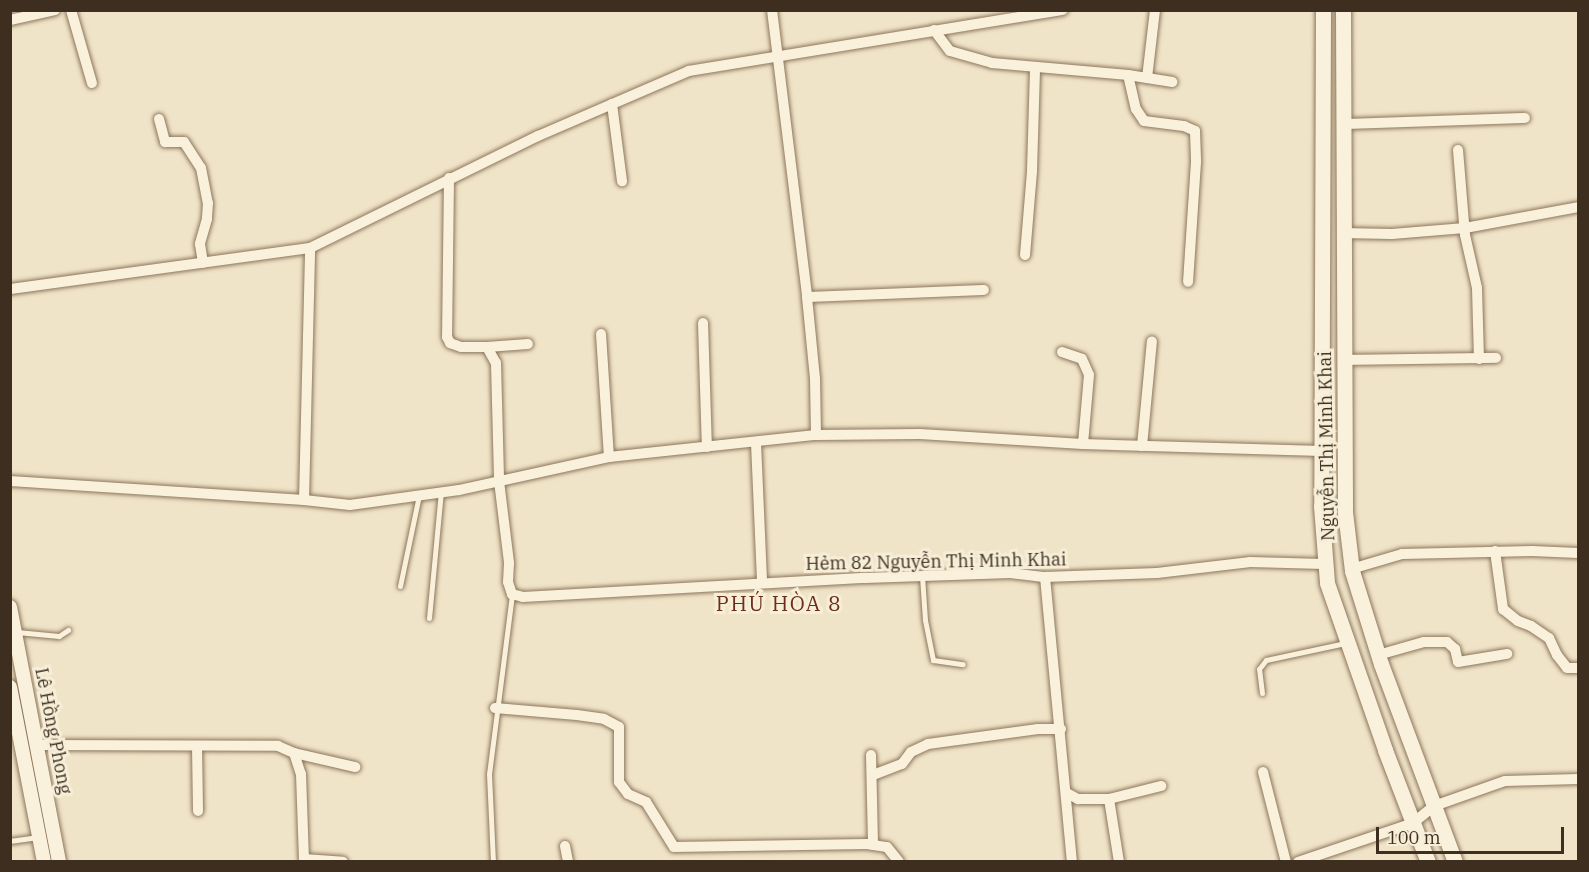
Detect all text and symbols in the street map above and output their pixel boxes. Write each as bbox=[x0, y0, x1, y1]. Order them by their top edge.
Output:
street label: Nguyễn Thị Minh Khai bbox=[1315, 351, 1339, 541]
street label: Hẻm 82 Nguyễn Thị Minh Khai bbox=[805, 549, 1067, 575]
district label: PHÚ HÒA 8 bbox=[716, 590, 842, 616]
street label: Lê Hồng Phong bbox=[30, 666, 76, 796]
scale bar bbox=[1379, 815, 1566, 853]
text: 100 m bbox=[1387, 826, 1441, 849]

